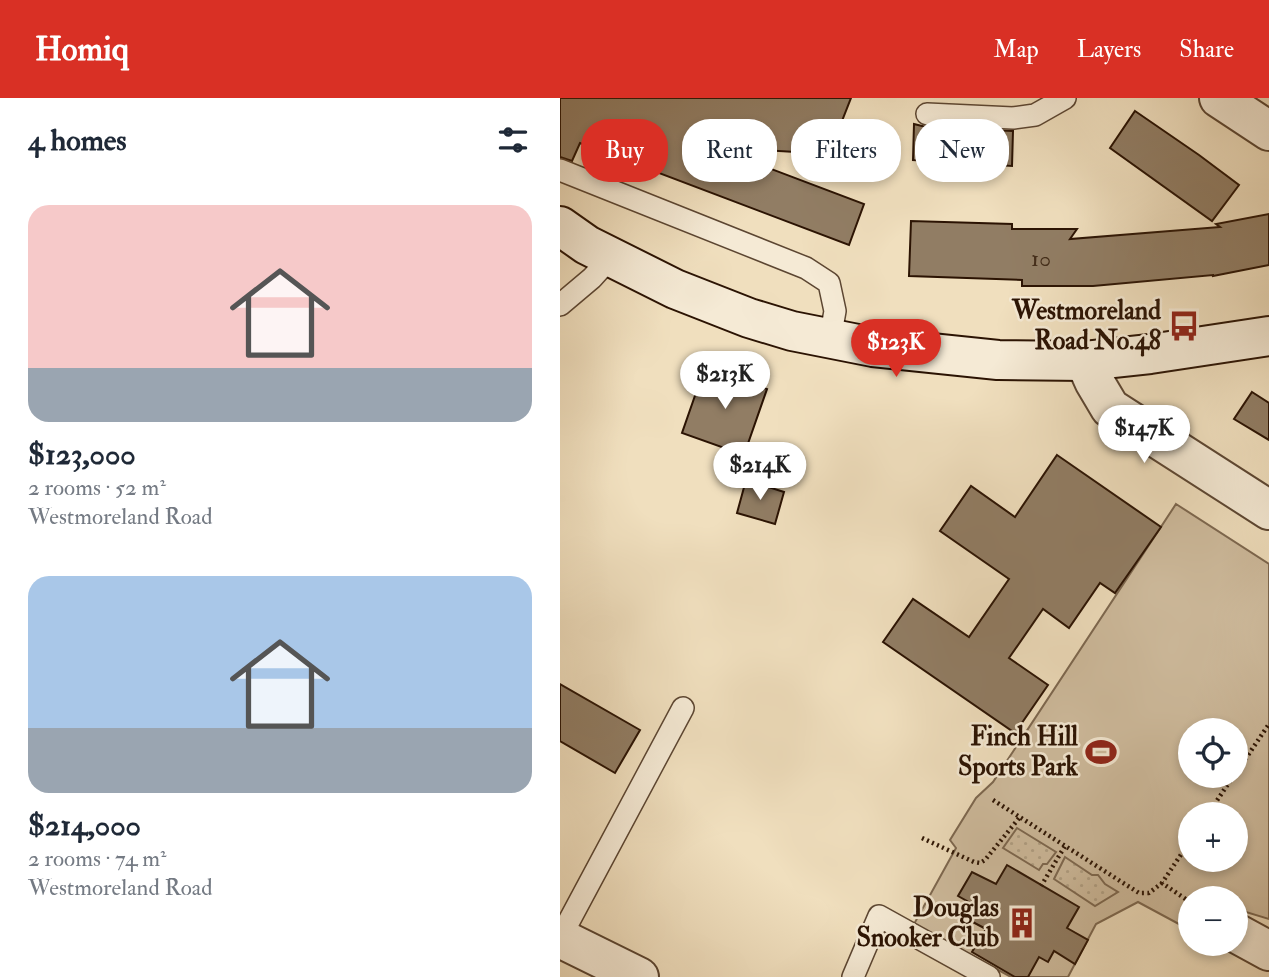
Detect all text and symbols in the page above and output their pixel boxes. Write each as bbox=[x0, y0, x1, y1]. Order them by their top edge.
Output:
text: Homiq bbox=[35, 29, 129, 70]
text: Map bbox=[994, 34, 1039, 65]
text: Layers bbox=[1077, 34, 1141, 65]
text: Share bbox=[1179, 34, 1234, 65]
chip: Buy bbox=[581, 119, 668, 182]
chip: Rent bbox=[682, 119, 777, 182]
chip: Filters bbox=[791, 119, 901, 182]
chip: New bbox=[915, 119, 1009, 182]
icon: filters bbox=[494, 121, 532, 159]
text: 4 homes bbox=[28, 122, 127, 159]
house number: 10 bbox=[1031, 244, 1051, 273]
icon: home bbox=[217, 250, 343, 376]
place label: Westmoreland Road No.48 bbox=[1011, 295, 1161, 357]
bus stop icon: Westmoreland Road No.48 bbox=[1167, 309, 1201, 343]
pin: $123K bbox=[847, 320, 945, 379]
text: $123K bbox=[867, 327, 925, 356]
pin: $213K bbox=[676, 352, 774, 411]
text: $213K bbox=[696, 359, 754, 388]
pin: $147K bbox=[1095, 406, 1193, 465]
text: $147K bbox=[1114, 413, 1174, 442]
text: $123,000 bbox=[28, 436, 136, 473]
pin: $214K bbox=[711, 442, 809, 502]
text: $214K bbox=[729, 450, 791, 479]
text: 2 rooms · 52 m² bbox=[28, 473, 166, 502]
text: Westmoreland Road bbox=[28, 502, 213, 531]
icon: home bbox=[217, 621, 343, 747]
map controls bbox=[1178, 718, 1248, 956]
button: locate bbox=[1178, 718, 1248, 788]
place label: Finch Hill Sports Park bbox=[958, 721, 1079, 784]
sports icon: Finch Hill Sports Park bbox=[1084, 735, 1118, 769]
button: + bbox=[1178, 802, 1248, 872]
text: $214,000 bbox=[28, 807, 141, 844]
text: 2 rooms · 74 m² bbox=[28, 844, 167, 873]
text: Westmoreland Road bbox=[28, 873, 213, 902]
button: − bbox=[1178, 886, 1248, 956]
place label: Douglas Snooker Club bbox=[856, 892, 999, 954]
building icon: Douglas Snooker Club bbox=[1005, 906, 1039, 940]

